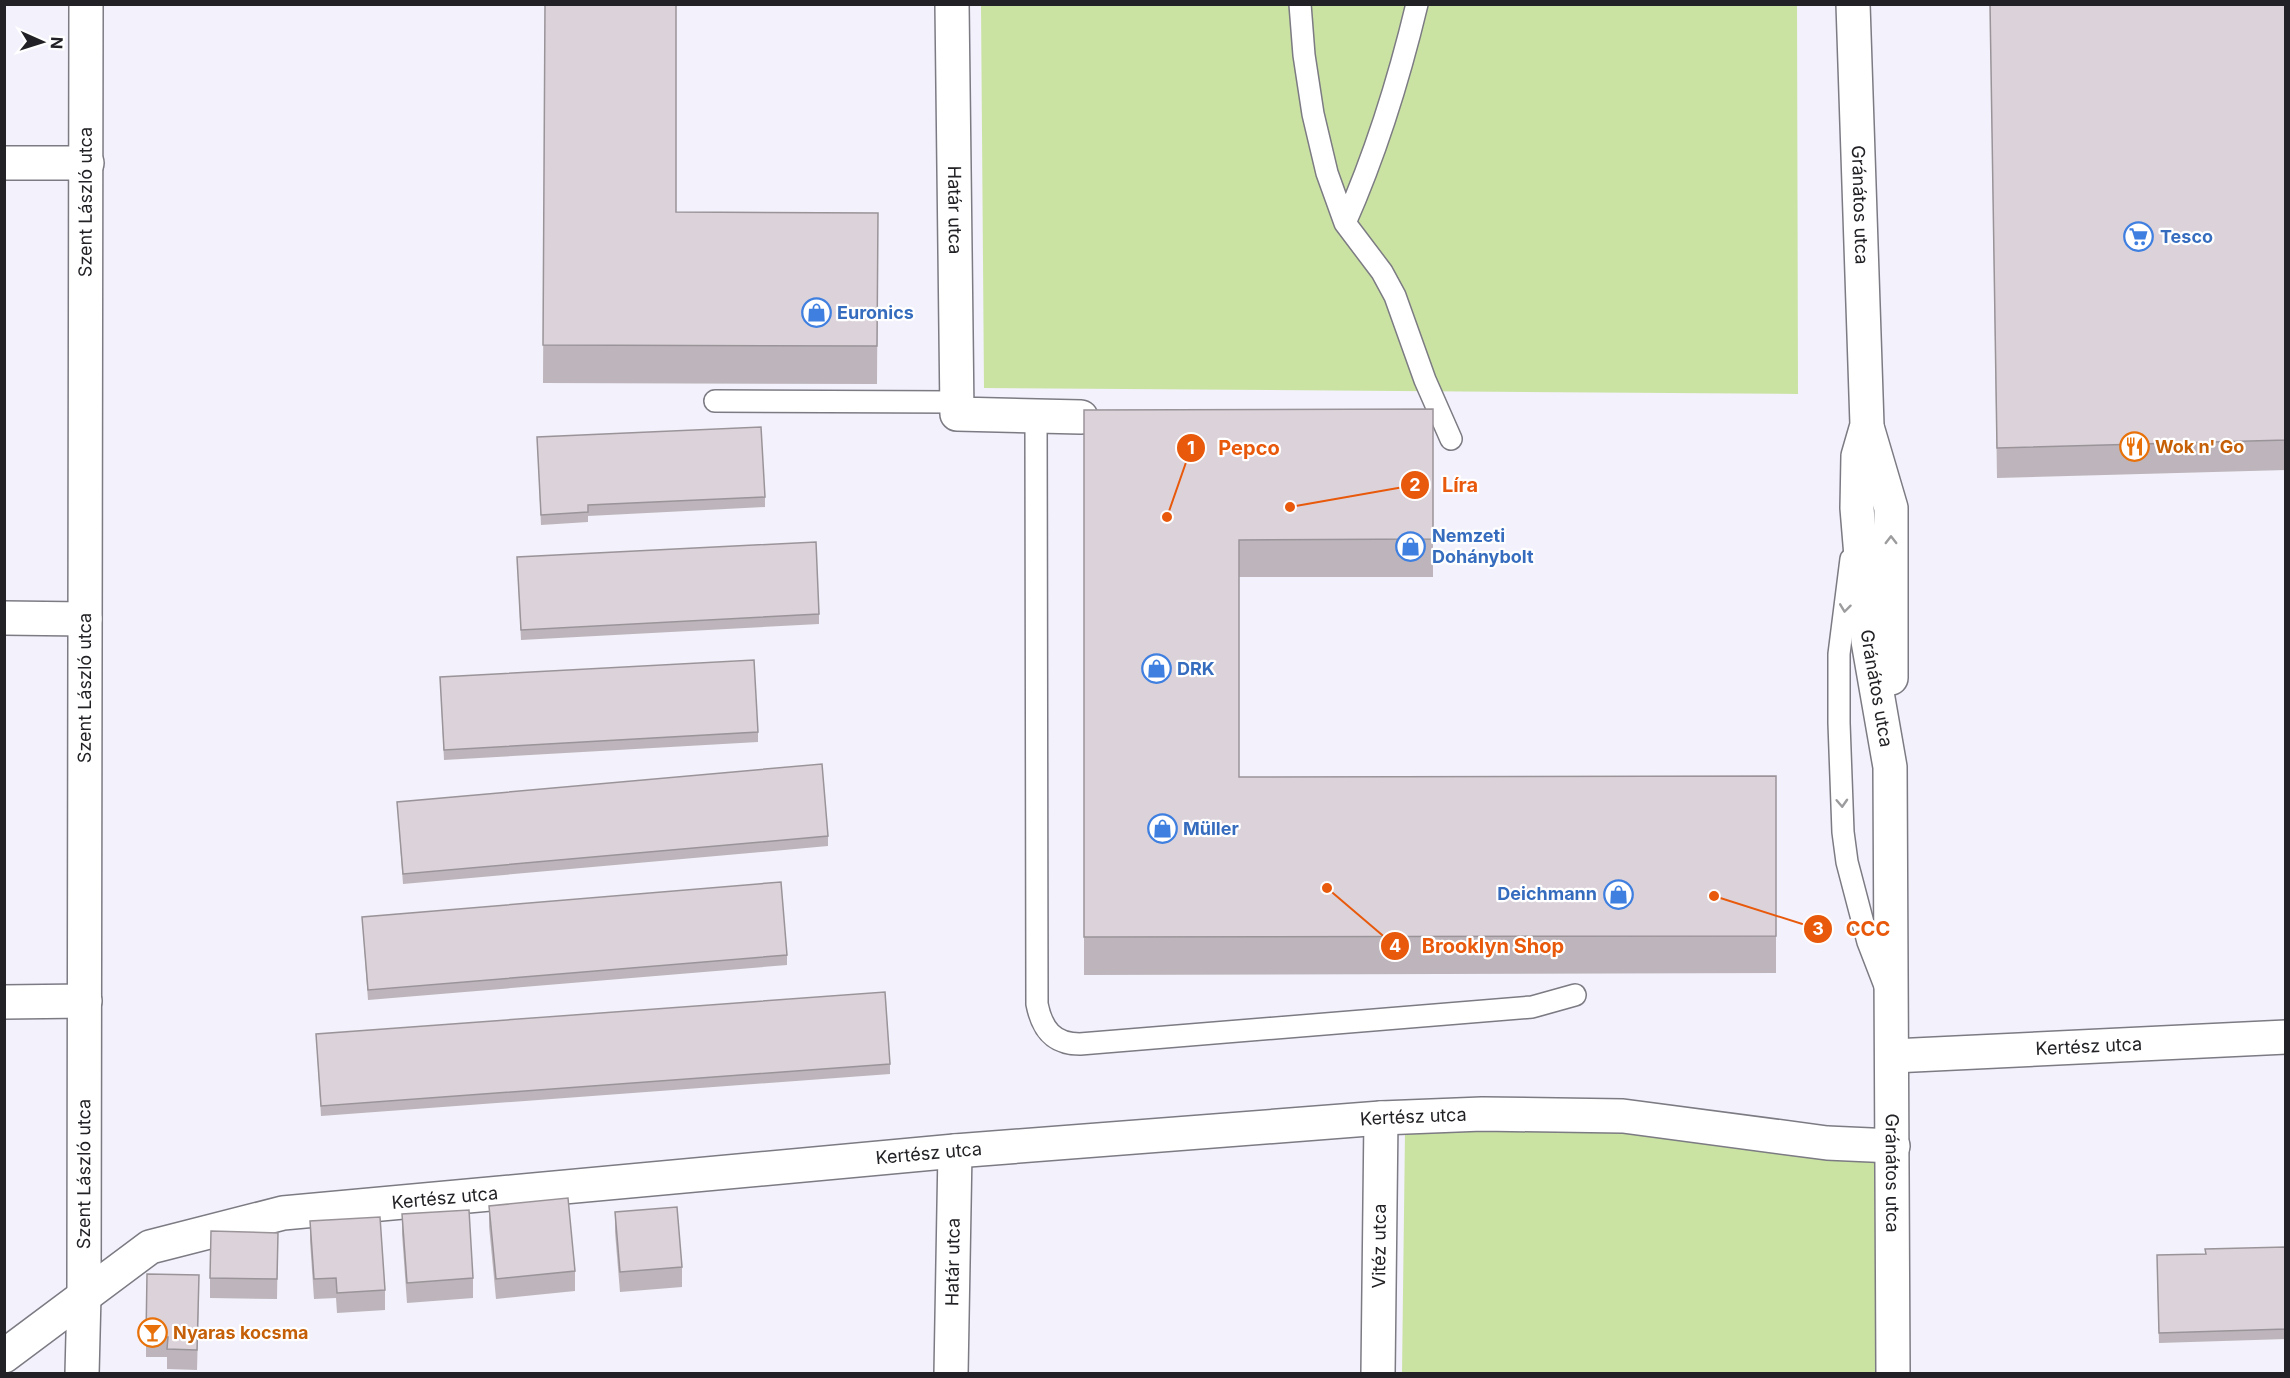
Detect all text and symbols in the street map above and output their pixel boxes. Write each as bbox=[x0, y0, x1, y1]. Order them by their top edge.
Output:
north arrow bbox=[12, 12, 72, 72]
text: N bbox=[47, 36, 67, 49]
street label: Szent László utca bbox=[75, 127, 96, 277]
street label: Gránátos utca bbox=[1848, 145, 1873, 265]
street label: Határ utca bbox=[944, 166, 966, 254]
supermarket icon: Tesco bbox=[2123, 221, 2155, 253]
place label: Tesco bbox=[2160, 226, 2213, 247]
shop icon: Euronics bbox=[800, 297, 832, 329]
place label: Euronics bbox=[837, 302, 914, 323]
callout: Pepco bbox=[1176, 429, 1291, 467]
restaurant icon: Wok n' Go bbox=[2118, 431, 2150, 463]
text: Pepco bbox=[1218, 436, 1280, 460]
place label: Wok n' Go bbox=[2155, 436, 2244, 457]
text: 1 bbox=[1187, 437, 1195, 458]
callout: Líra bbox=[1400, 466, 1490, 504]
text: Líra bbox=[1442, 473, 1478, 497]
text: 2 bbox=[1409, 474, 1421, 495]
place label: Nemzeti Dohánybolt bbox=[1432, 525, 1534, 567]
shop icon: Nemzeti Dohánybolt bbox=[1395, 530, 1427, 562]
one-way arrow bbox=[1885, 536, 1897, 545]
one-way arrow bbox=[1839, 603, 1851, 613]
street label: Szent László utca bbox=[74, 613, 95, 763]
street label: Gránátos utca bbox=[1857, 629, 1897, 749]
shop icon: DRK bbox=[1140, 653, 1172, 685]
place label: DRK bbox=[1177, 658, 1215, 679]
one-way arrow bbox=[1836, 798, 1849, 807]
shop icon: Müller bbox=[1146, 813, 1178, 845]
place label: Müller bbox=[1183, 818, 1239, 839]
shop icon: Deichmann bbox=[1602, 878, 1634, 910]
place label: Deichmann bbox=[1497, 883, 1597, 904]
callout: CCC bbox=[1803, 910, 1902, 948]
text: CCC bbox=[1846, 917, 1890, 941]
text: 3 bbox=[1812, 918, 1824, 939]
callout: Brooklyn Shop bbox=[1380, 927, 1576, 965]
text: Brooklyn Shop bbox=[1422, 934, 1564, 958]
text: 4 bbox=[1389, 935, 1401, 956]
street label: Kertész utca bbox=[2035, 1033, 2143, 1059]
street label: Szent László utca bbox=[73, 1099, 94, 1249]
street label: Kertész utca bbox=[1359, 1104, 1467, 1130]
street label: Gránátos utca bbox=[1882, 1113, 1903, 1233]
street label: Kertész utca bbox=[875, 1138, 983, 1168]
street label: Kertész utca bbox=[391, 1182, 499, 1213]
street label: Vitéz utca bbox=[1368, 1204, 1390, 1288]
street label: Határ utca bbox=[941, 1218, 964, 1306]
bar icon: Nyaras kocsma bbox=[136, 1317, 168, 1349]
place label: Nyaras kocsma bbox=[173, 1322, 309, 1343]

